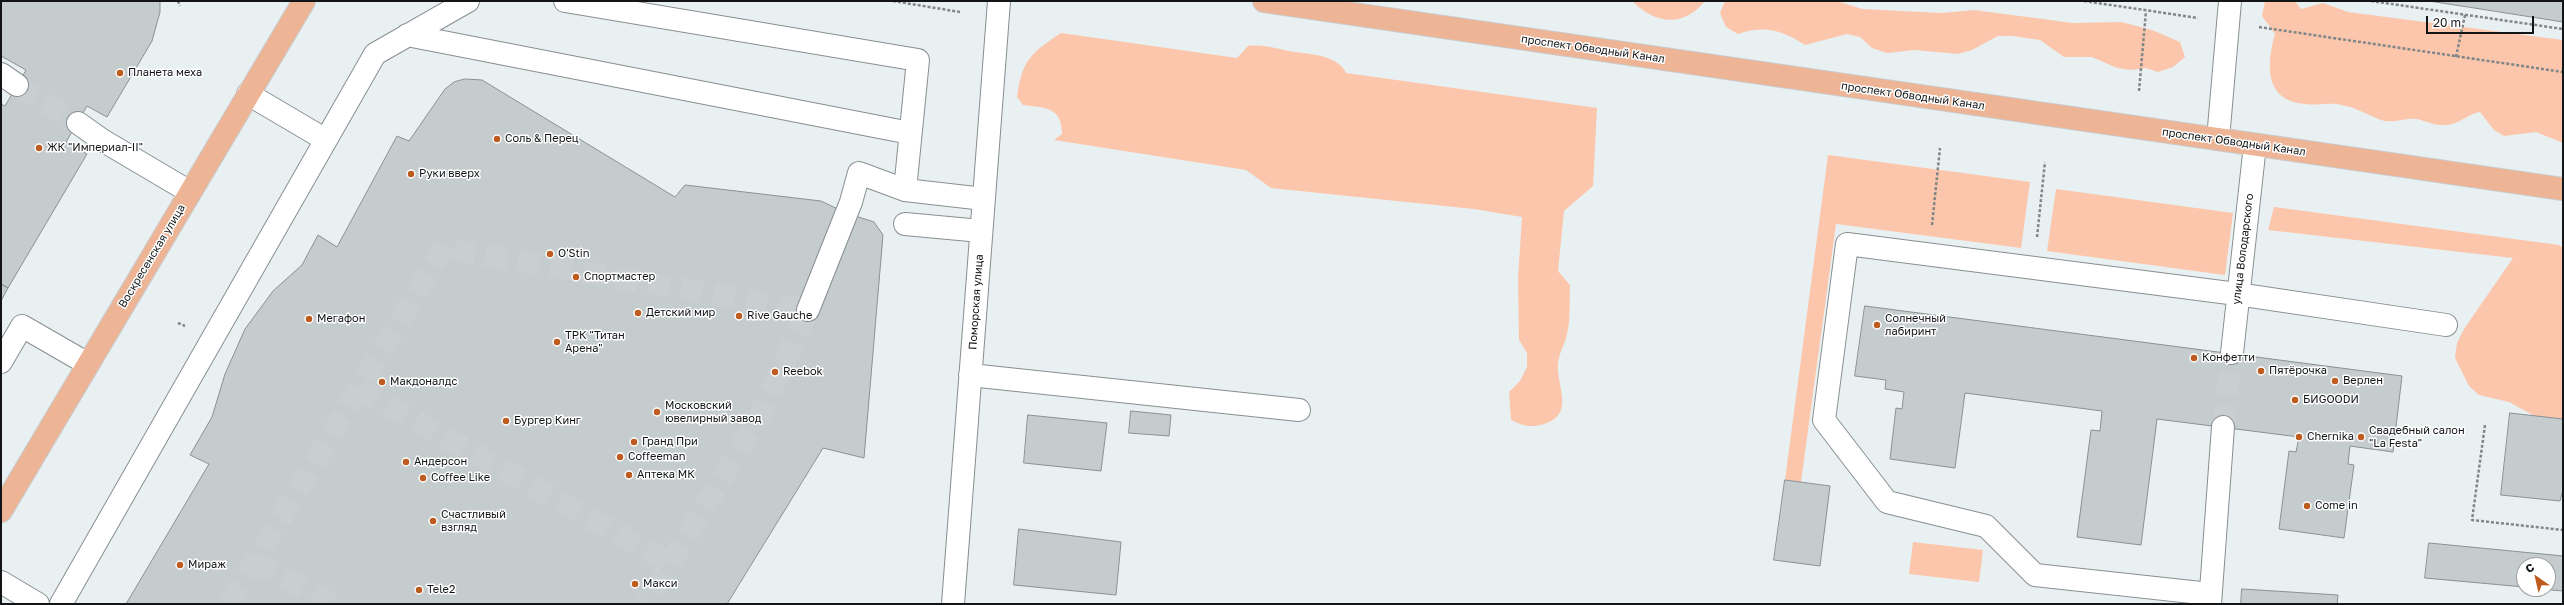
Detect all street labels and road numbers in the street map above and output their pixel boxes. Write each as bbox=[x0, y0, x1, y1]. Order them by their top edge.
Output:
street label: проспект Обводный Канал bbox=[1520, 32, 1666, 66]
street label: проспект Обводный Канал bbox=[1840, 79, 1986, 113]
street label: проспект Обводный Канал bbox=[2161, 125, 2307, 159]
street label: улица Володарского bbox=[2230, 193, 2256, 305]
street label: Воскресенская улица bbox=[116, 202, 188, 310]
street label: Поморская улица bbox=[966, 254, 986, 350]

